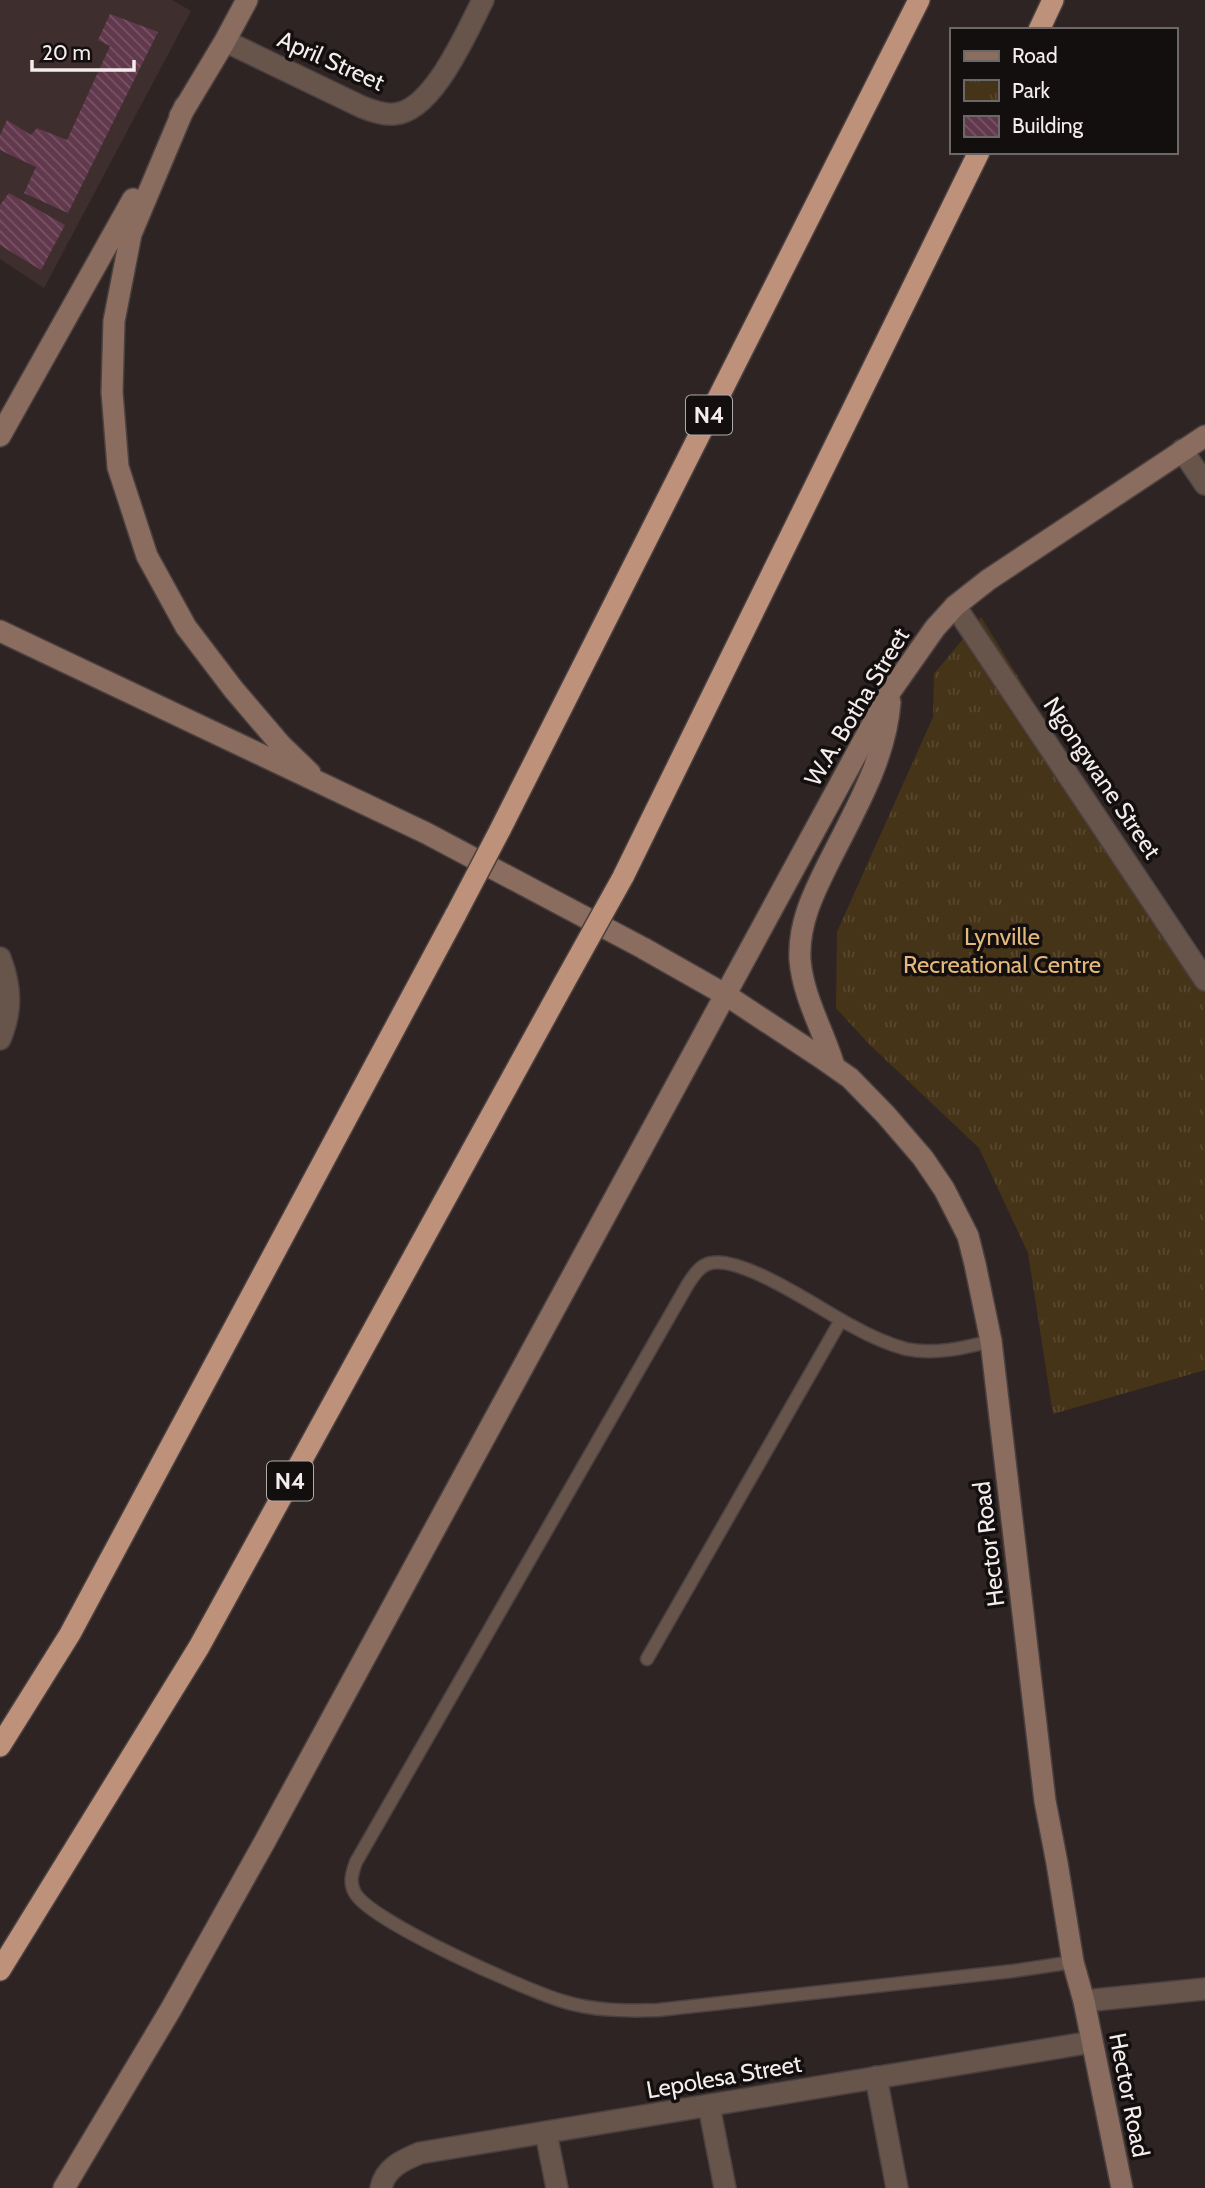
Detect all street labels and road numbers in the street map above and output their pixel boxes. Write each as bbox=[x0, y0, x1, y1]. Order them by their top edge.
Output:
street label: April Street bbox=[273, 24, 389, 97]
road number: N4 bbox=[686, 396, 732, 434]
street label: W.A. Botha Street bbox=[798, 622, 915, 791]
street label: Ngongwane Street bbox=[1038, 691, 1167, 864]
road number: N4 bbox=[267, 1462, 313, 1500]
street label: Hector Road bbox=[966, 1480, 1011, 1608]
street label: Hector Road bbox=[1103, 2030, 1156, 2160]
street label: Lepolesa Street bbox=[644, 2049, 804, 2104]

